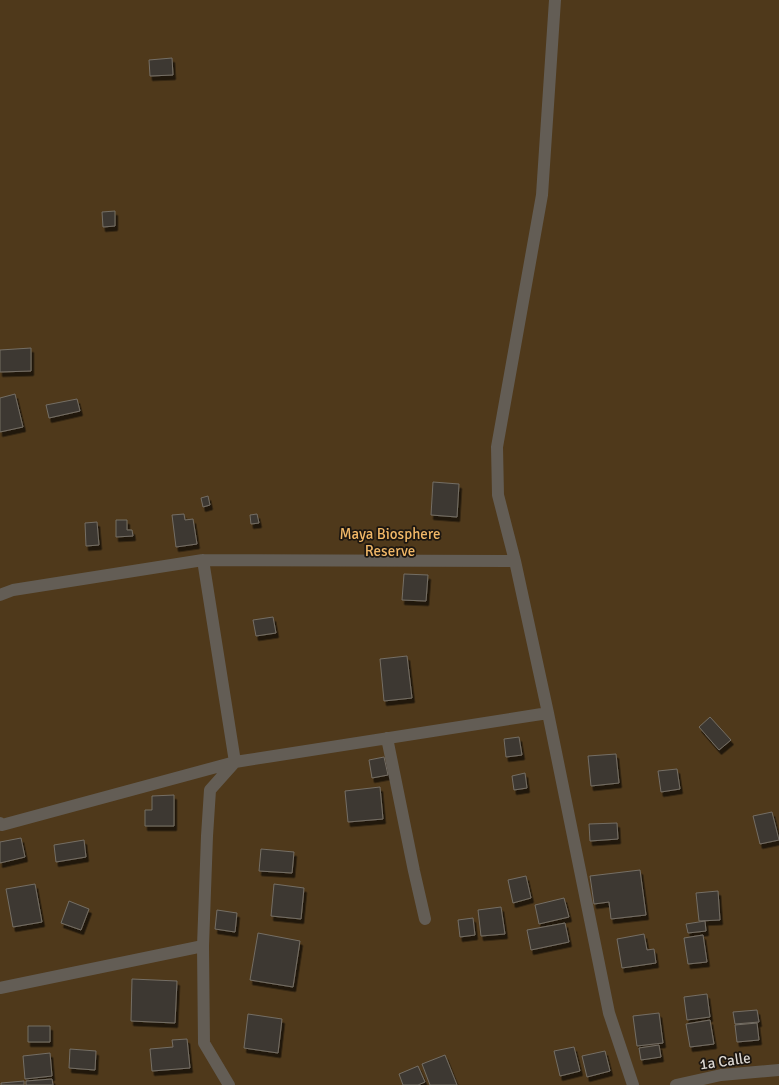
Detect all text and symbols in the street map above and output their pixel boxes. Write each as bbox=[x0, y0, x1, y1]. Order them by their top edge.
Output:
park label: Maya Biosphere Reserve bbox=[339, 525, 441, 560]
street label: 1a Calle bbox=[698, 1048, 752, 1074]

